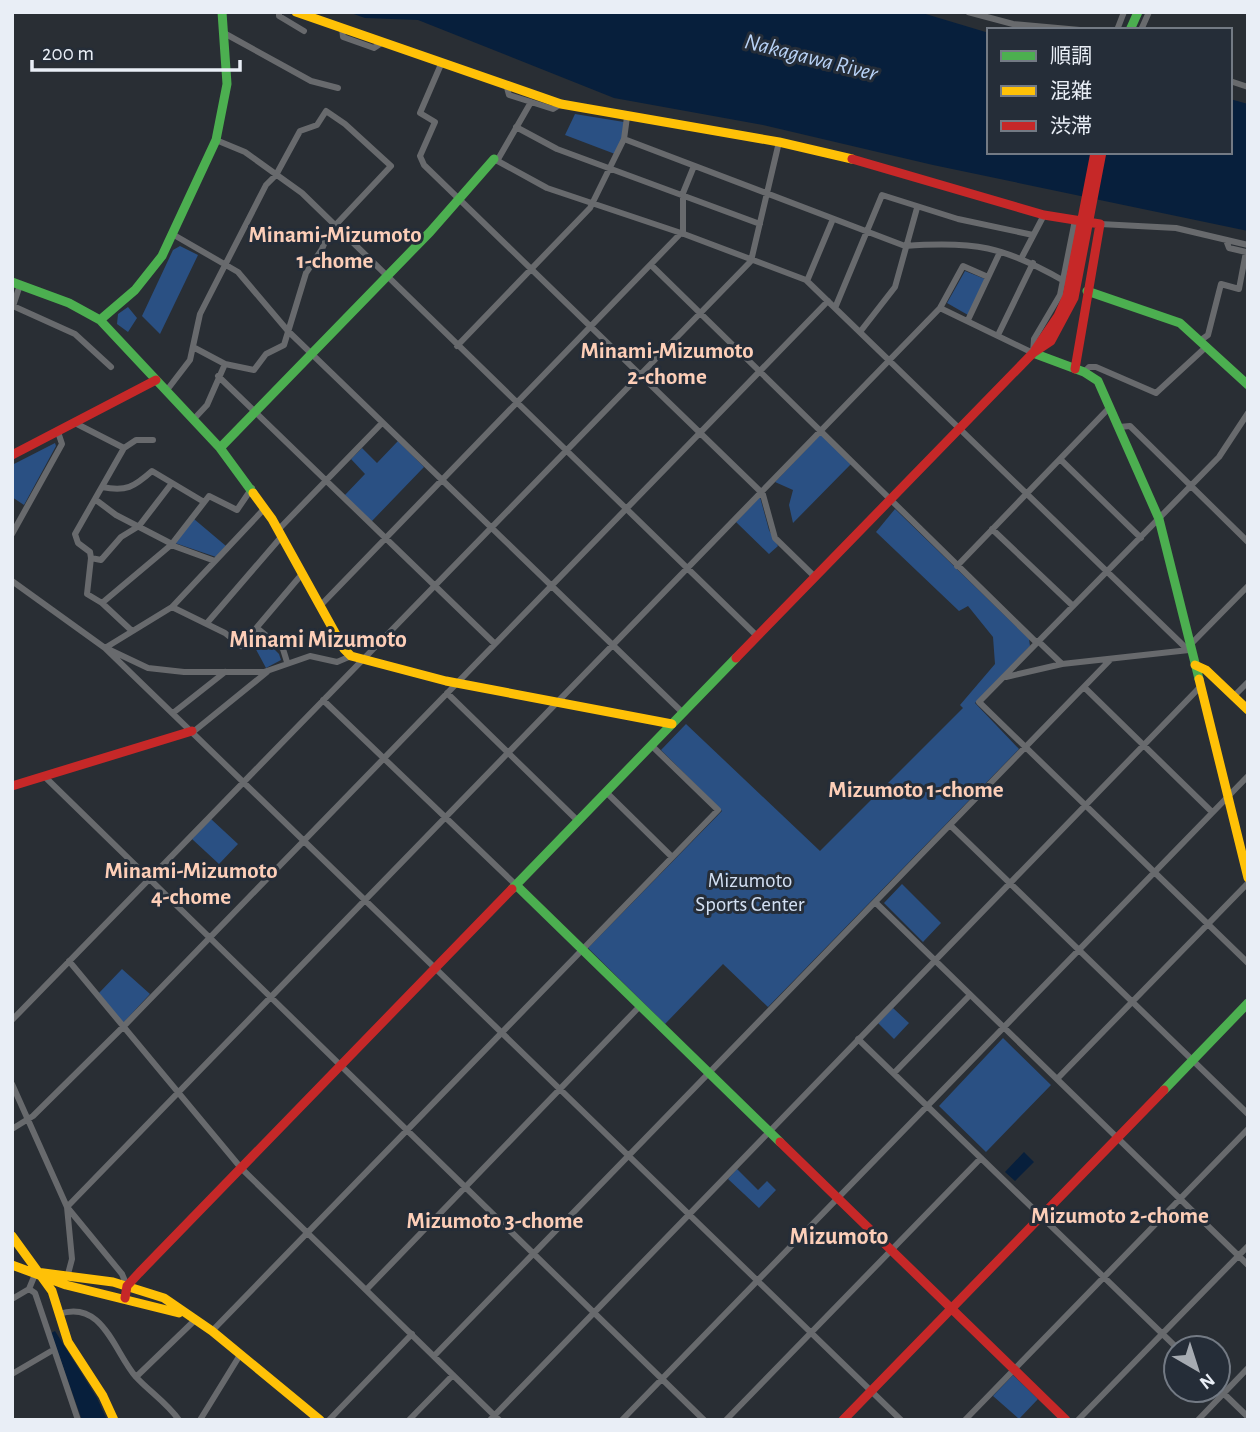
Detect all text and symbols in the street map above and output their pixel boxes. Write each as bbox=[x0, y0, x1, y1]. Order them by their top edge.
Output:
scale bar bbox=[32, 28, 240, 72]
legend bbox=[987, 28, 1232, 154]
water label: Nakagawa River bbox=[742, 30, 880, 86]
text: 200 m bbox=[42, 43, 94, 64]
text: 順調 bbox=[1050, 45, 1092, 67]
text: 混雑 bbox=[1050, 80, 1092, 102]
text: 渋滞 bbox=[1050, 115, 1092, 137]
district label: Minami-Mizumoto 1-chome bbox=[248, 224, 422, 273]
district label: Minami-Mizumoto 2-chome bbox=[580, 340, 754, 389]
district label: Minami Mizumoto bbox=[229, 628, 407, 652]
district label: Mizumoto 1-chome bbox=[828, 779, 1004, 802]
district label: Minami-Mizumoto 4-chome bbox=[104, 860, 278, 909]
park label: Mizumoto Sports Center bbox=[695, 870, 805, 915]
district label: Mizumoto 2-chome bbox=[1031, 1205, 1209, 1228]
district label: Mizumoto 3-chome bbox=[407, 1210, 584, 1233]
district label: Mizumoto bbox=[790, 1225, 889, 1249]
north arrow bbox=[1162, 1334, 1232, 1404]
text: N bbox=[1196, 1370, 1218, 1393]

